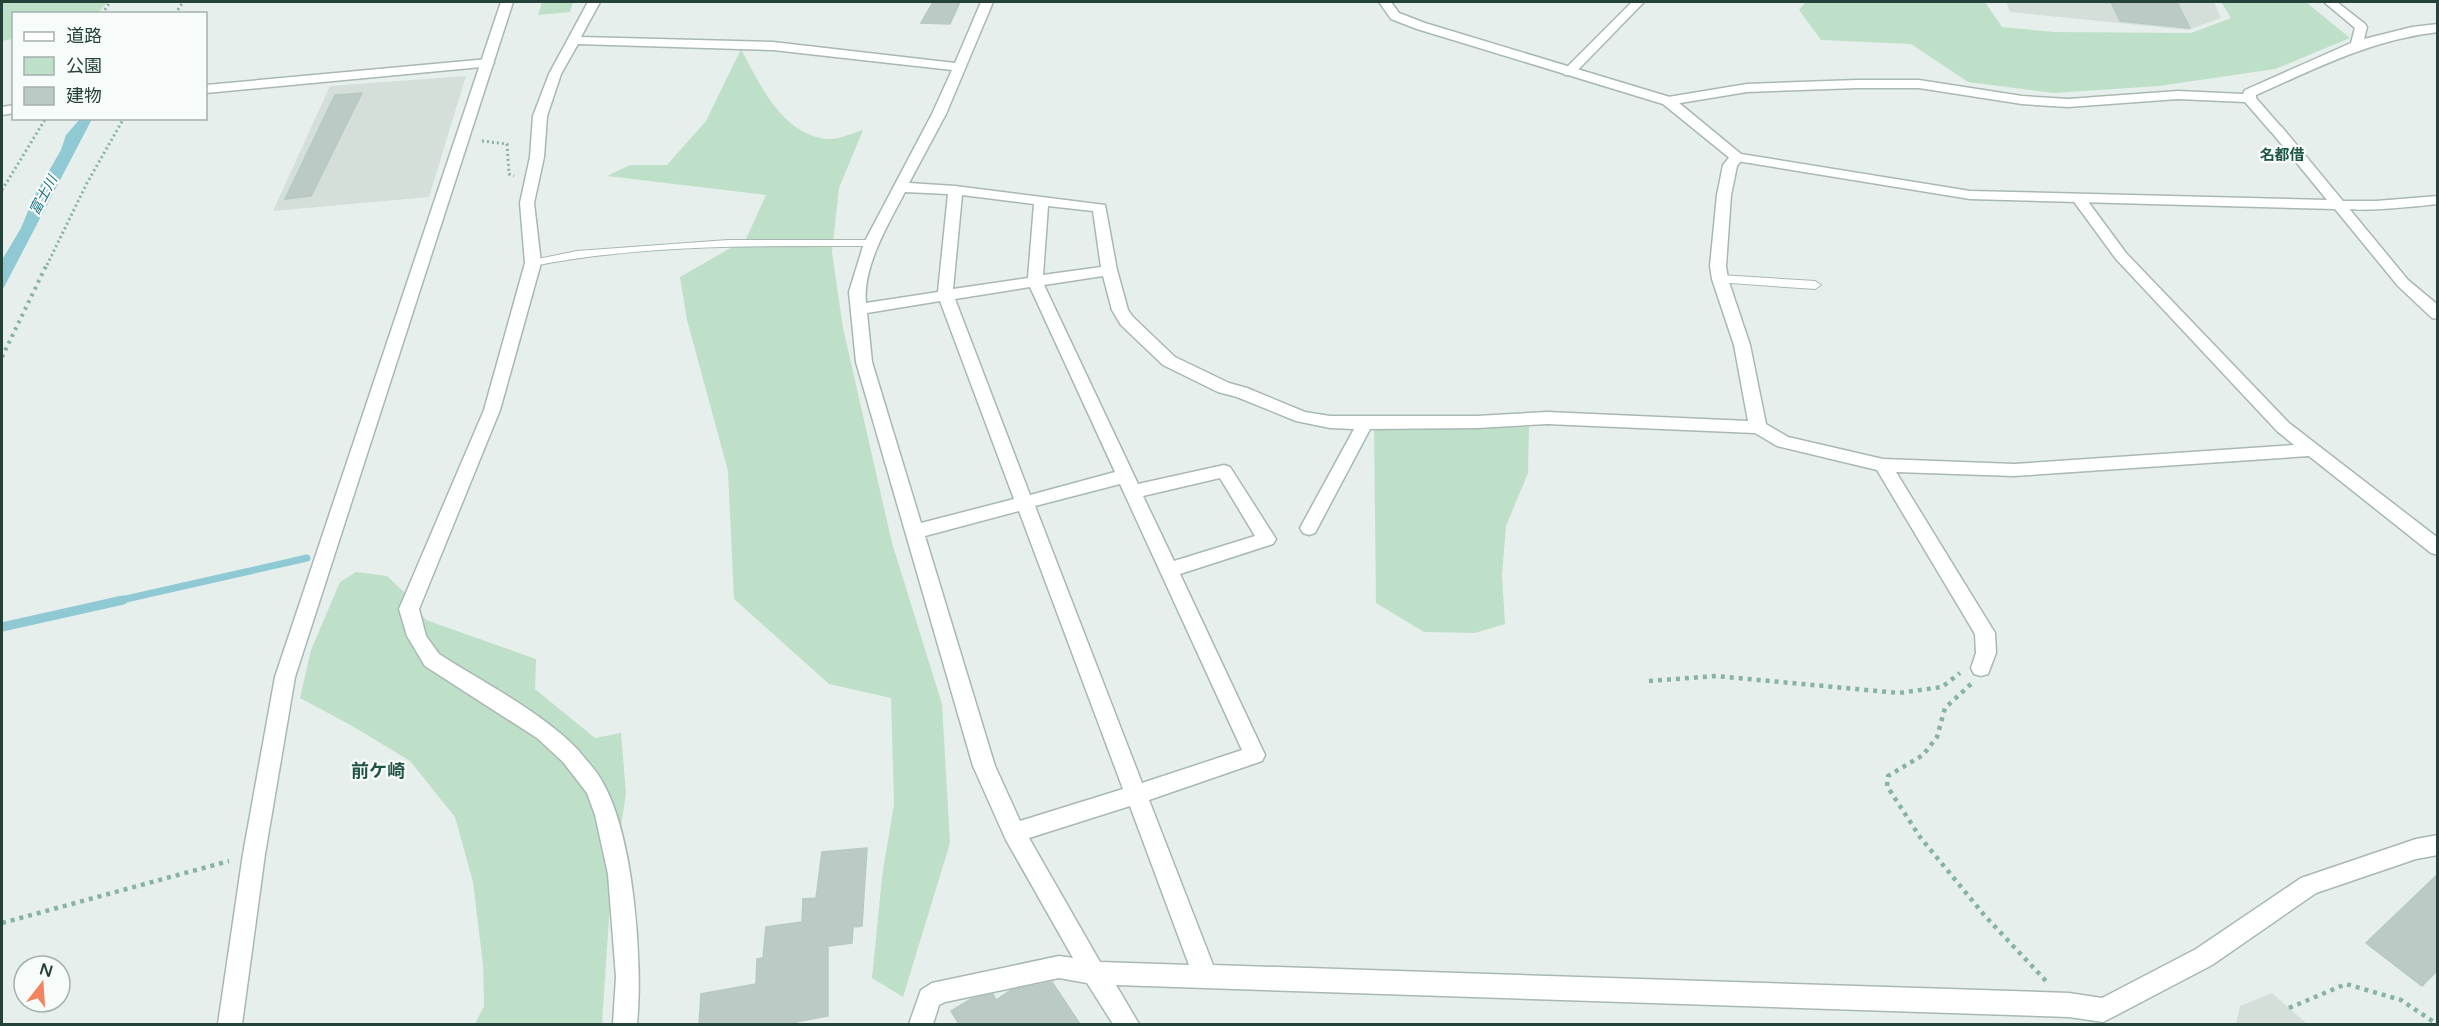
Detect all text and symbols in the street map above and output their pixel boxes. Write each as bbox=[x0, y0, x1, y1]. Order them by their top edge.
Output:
legend bbox=[12, 12, 207, 120]
text: 道路 bbox=[66, 25, 102, 47]
text: 公園 bbox=[66, 55, 102, 77]
text: 建物 bbox=[66, 85, 102, 107]
district label: 名都借 bbox=[2259, 146, 2305, 164]
water label: 富士川 bbox=[26, 171, 62, 218]
district label: 前ケ崎 bbox=[351, 760, 405, 782]
north arrow bbox=[12, 954, 72, 1014]
text: N bbox=[37, 959, 55, 982]

